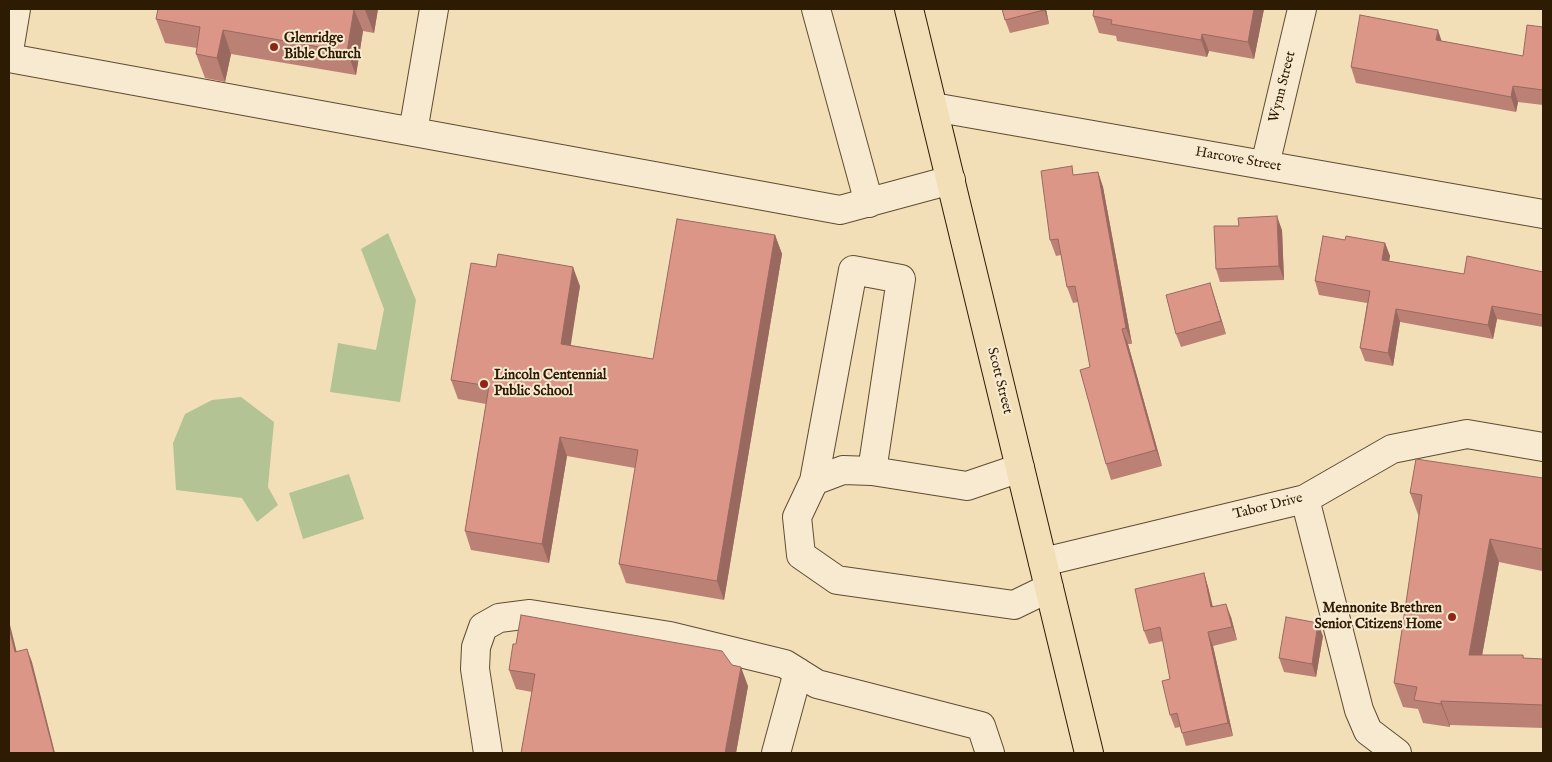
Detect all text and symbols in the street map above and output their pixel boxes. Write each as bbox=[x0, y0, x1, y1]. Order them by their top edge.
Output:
place label: Glenridge Bible Church bbox=[284, 31, 361, 64]
marker: Glenridge Bible Church bbox=[268, 41, 280, 53]
street label: Wynn Street bbox=[1266, 50, 1300, 124]
street label: Harcove Street bbox=[1194, 144, 1282, 176]
street label: Scott Street bbox=[983, 346, 1015, 416]
place label: Lincoln Centennial Public School bbox=[494, 368, 607, 401]
marker: Lincoln Centennial Public School bbox=[478, 378, 490, 390]
street label: Tabor Drive bbox=[1232, 490, 1304, 524]
place label: Mennonite Brethren Senior Citizens Home bbox=[1314, 601, 1442, 634]
marker: Mennonite Brethren Senior Citizens Home bbox=[1446, 611, 1458, 623]

